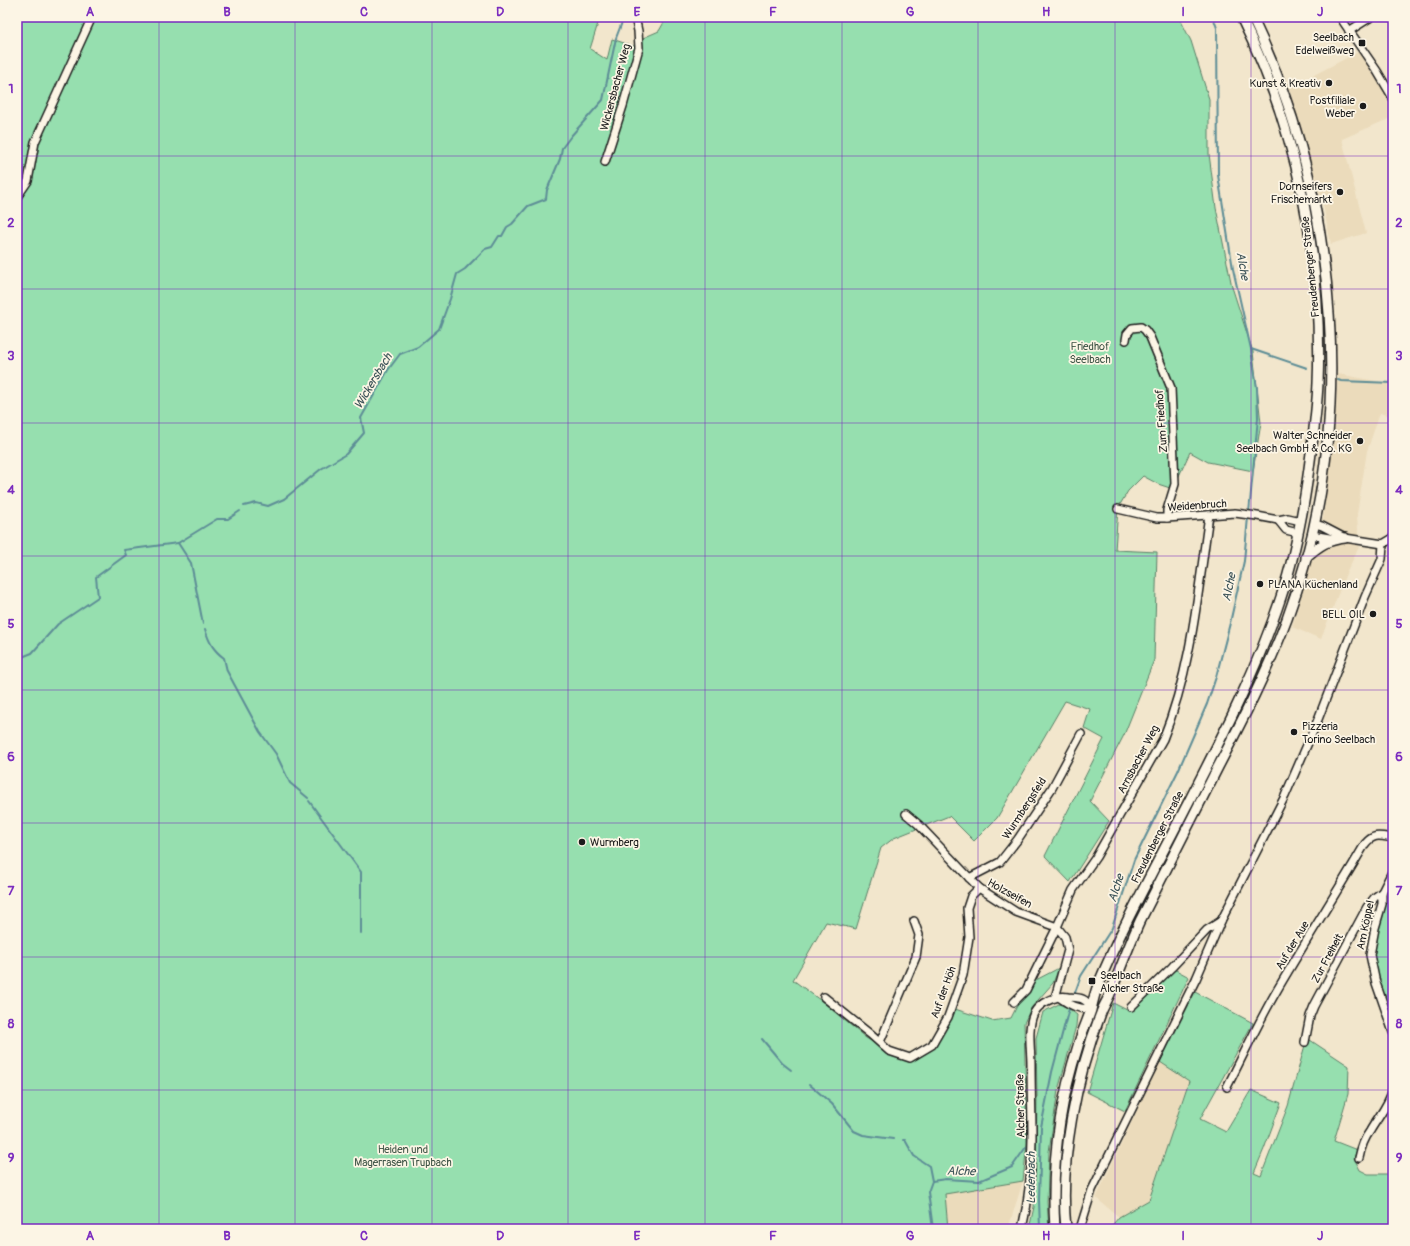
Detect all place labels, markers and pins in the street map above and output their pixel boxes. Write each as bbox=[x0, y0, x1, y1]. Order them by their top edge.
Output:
place label: Seelbach Edelweißweg bbox=[1296, 31, 1354, 57]
marker: Seelbach Edelweißweg bbox=[1357, 38, 1367, 48]
place label: Kunst & Kreativ bbox=[1250, 77, 1321, 90]
marker: Kunst & Kreativ bbox=[1324, 78, 1334, 88]
place label: Postfiliale Weber bbox=[1310, 94, 1356, 120]
marker: Postfiliale Weber bbox=[1358, 101, 1368, 111]
place label: Dornseifers Frischemarkt bbox=[1271, 180, 1333, 206]
marker: Dornseifers Frischemarkt bbox=[1335, 187, 1345, 197]
place label: Walter Schneider Seelbach GmbH & Co. KG bbox=[1236, 429, 1352, 455]
marker: Walter Schneider Seelbach GmbH & Co. KG bbox=[1355, 436, 1365, 446]
place label: PLANA Küchenland bbox=[1268, 578, 1358, 591]
marker: PLANA Küchenland bbox=[1255, 579, 1265, 589]
place label: BELL OIL bbox=[1322, 608, 1365, 621]
marker: BELL OIL bbox=[1368, 609, 1378, 619]
place label: Pizzeria Torino Seelbach bbox=[1302, 720, 1375, 746]
marker: Pizzeria Torino Seelbach bbox=[1289, 727, 1299, 737]
place label: Wurmberg bbox=[590, 836, 639, 849]
marker: Wurmberg bbox=[577, 837, 587, 847]
place label: Seelbach Alcher Straße bbox=[1100, 969, 1164, 995]
marker: Seelbach Alcher Straße bbox=[1087, 976, 1097, 986]

